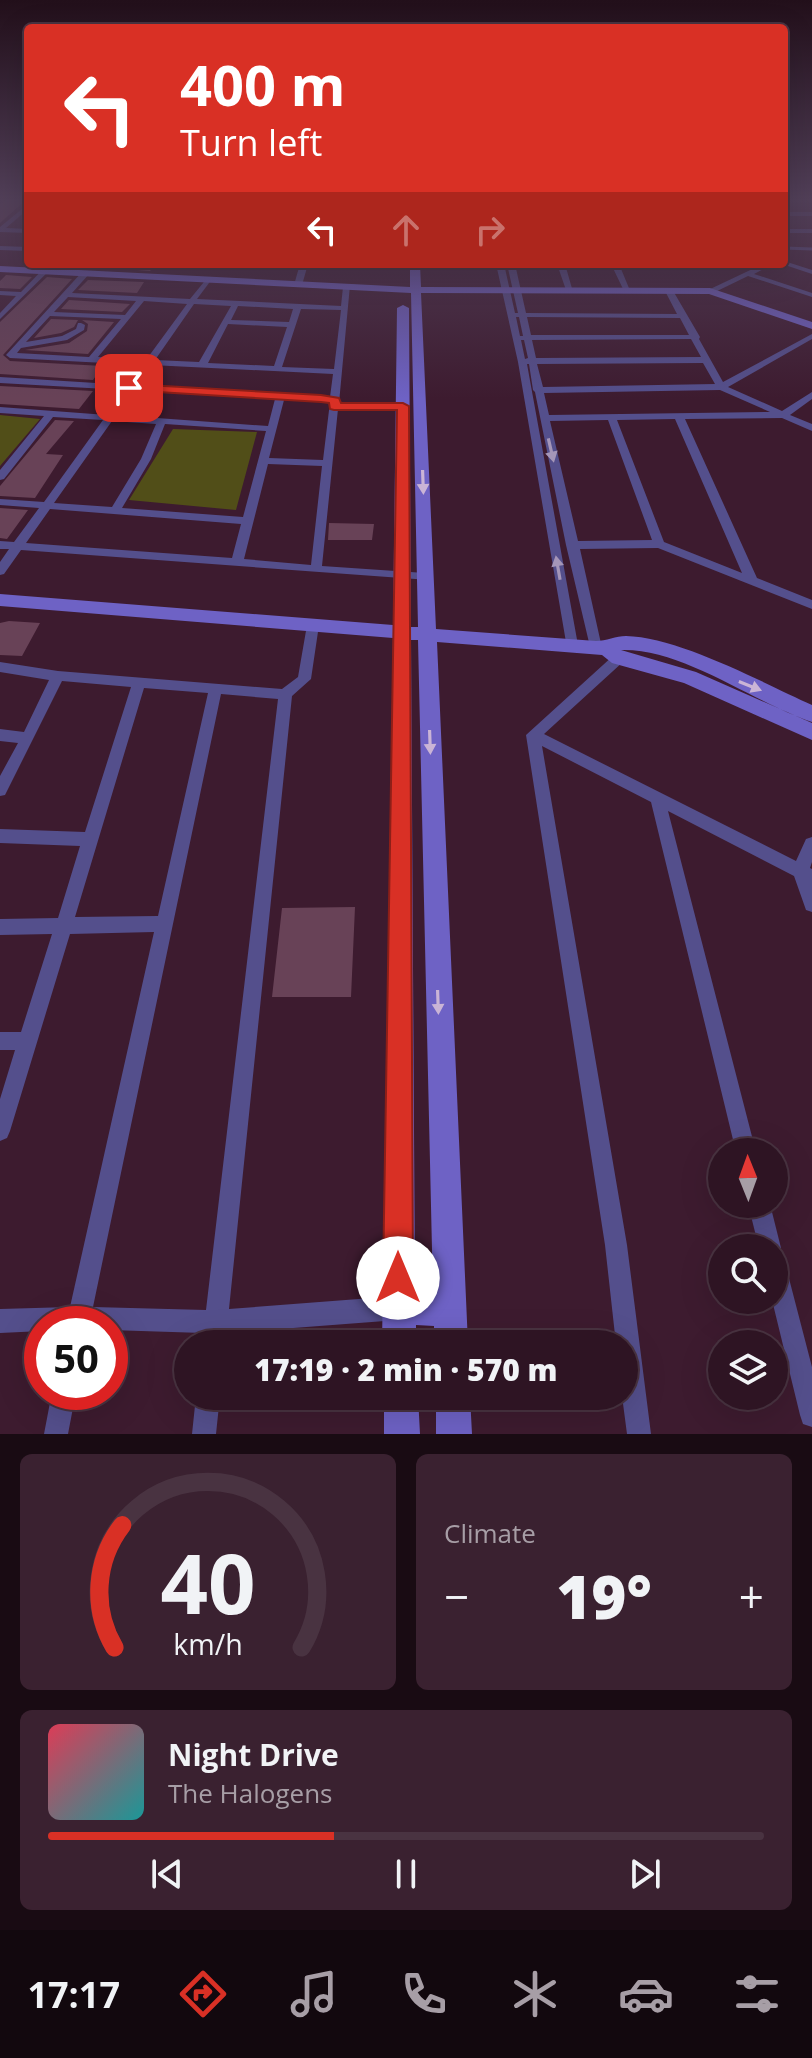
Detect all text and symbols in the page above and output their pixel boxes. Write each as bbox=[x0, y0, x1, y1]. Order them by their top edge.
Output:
text: 400 m bbox=[180, 46, 346, 122]
icon: left bbox=[48, 56, 152, 160]
text: Turn left bbox=[180, 118, 322, 167]
icon: left bbox=[300, 208, 344, 252]
icon: ahead bbox=[384, 208, 428, 252]
icon: right bbox=[468, 208, 512, 252]
pin bbox=[95, 354, 163, 422]
icon: arrive bbox=[107, 366, 151, 410]
one-way arrow bbox=[545, 437, 558, 462]
one-way arrow bbox=[416, 470, 429, 495]
one-way arrow bbox=[552, 555, 564, 580]
one-way arrow bbox=[738, 680, 762, 693]
one-way arrow bbox=[423, 730, 436, 755]
one-way arrow bbox=[432, 990, 445, 1015]
north arrow bbox=[708, 1138, 788, 1218]
map controls bbox=[708, 1138, 788, 1410]
button: search bbox=[708, 1234, 788, 1314]
position arrow bbox=[356, 1236, 440, 1320]
speed limit sign: 50 bbox=[24, 1306, 128, 1410]
button: layers bbox=[708, 1330, 788, 1410]
text: 17:19 · 2 min · 570 m bbox=[254, 1349, 558, 1390]
text: Climate bbox=[444, 1515, 536, 1551]
text: 40 bbox=[160, 1525, 256, 1638]
text: 19° bbox=[556, 1555, 652, 1637]
text: − bbox=[444, 1566, 469, 1626]
text: + bbox=[739, 1566, 764, 1626]
text: km/h bbox=[173, 1624, 243, 1663]
text: Night Drive bbox=[168, 1734, 339, 1775]
text: The Halogens bbox=[168, 1775, 333, 1811]
icon: previous bbox=[145, 1852, 189, 1896]
icon: pause bbox=[384, 1852, 428, 1896]
icon: next bbox=[623, 1852, 667, 1896]
icon: directions bbox=[175, 1966, 231, 2022]
icon: music bbox=[286, 1966, 342, 2022]
icon: phone bbox=[396, 1966, 452, 2022]
icon: climate bbox=[507, 1966, 563, 2022]
icon: car bbox=[618, 1966, 674, 2022]
icon: filters bbox=[729, 1966, 785, 2022]
text: 17:17 bbox=[27, 1970, 120, 2019]

